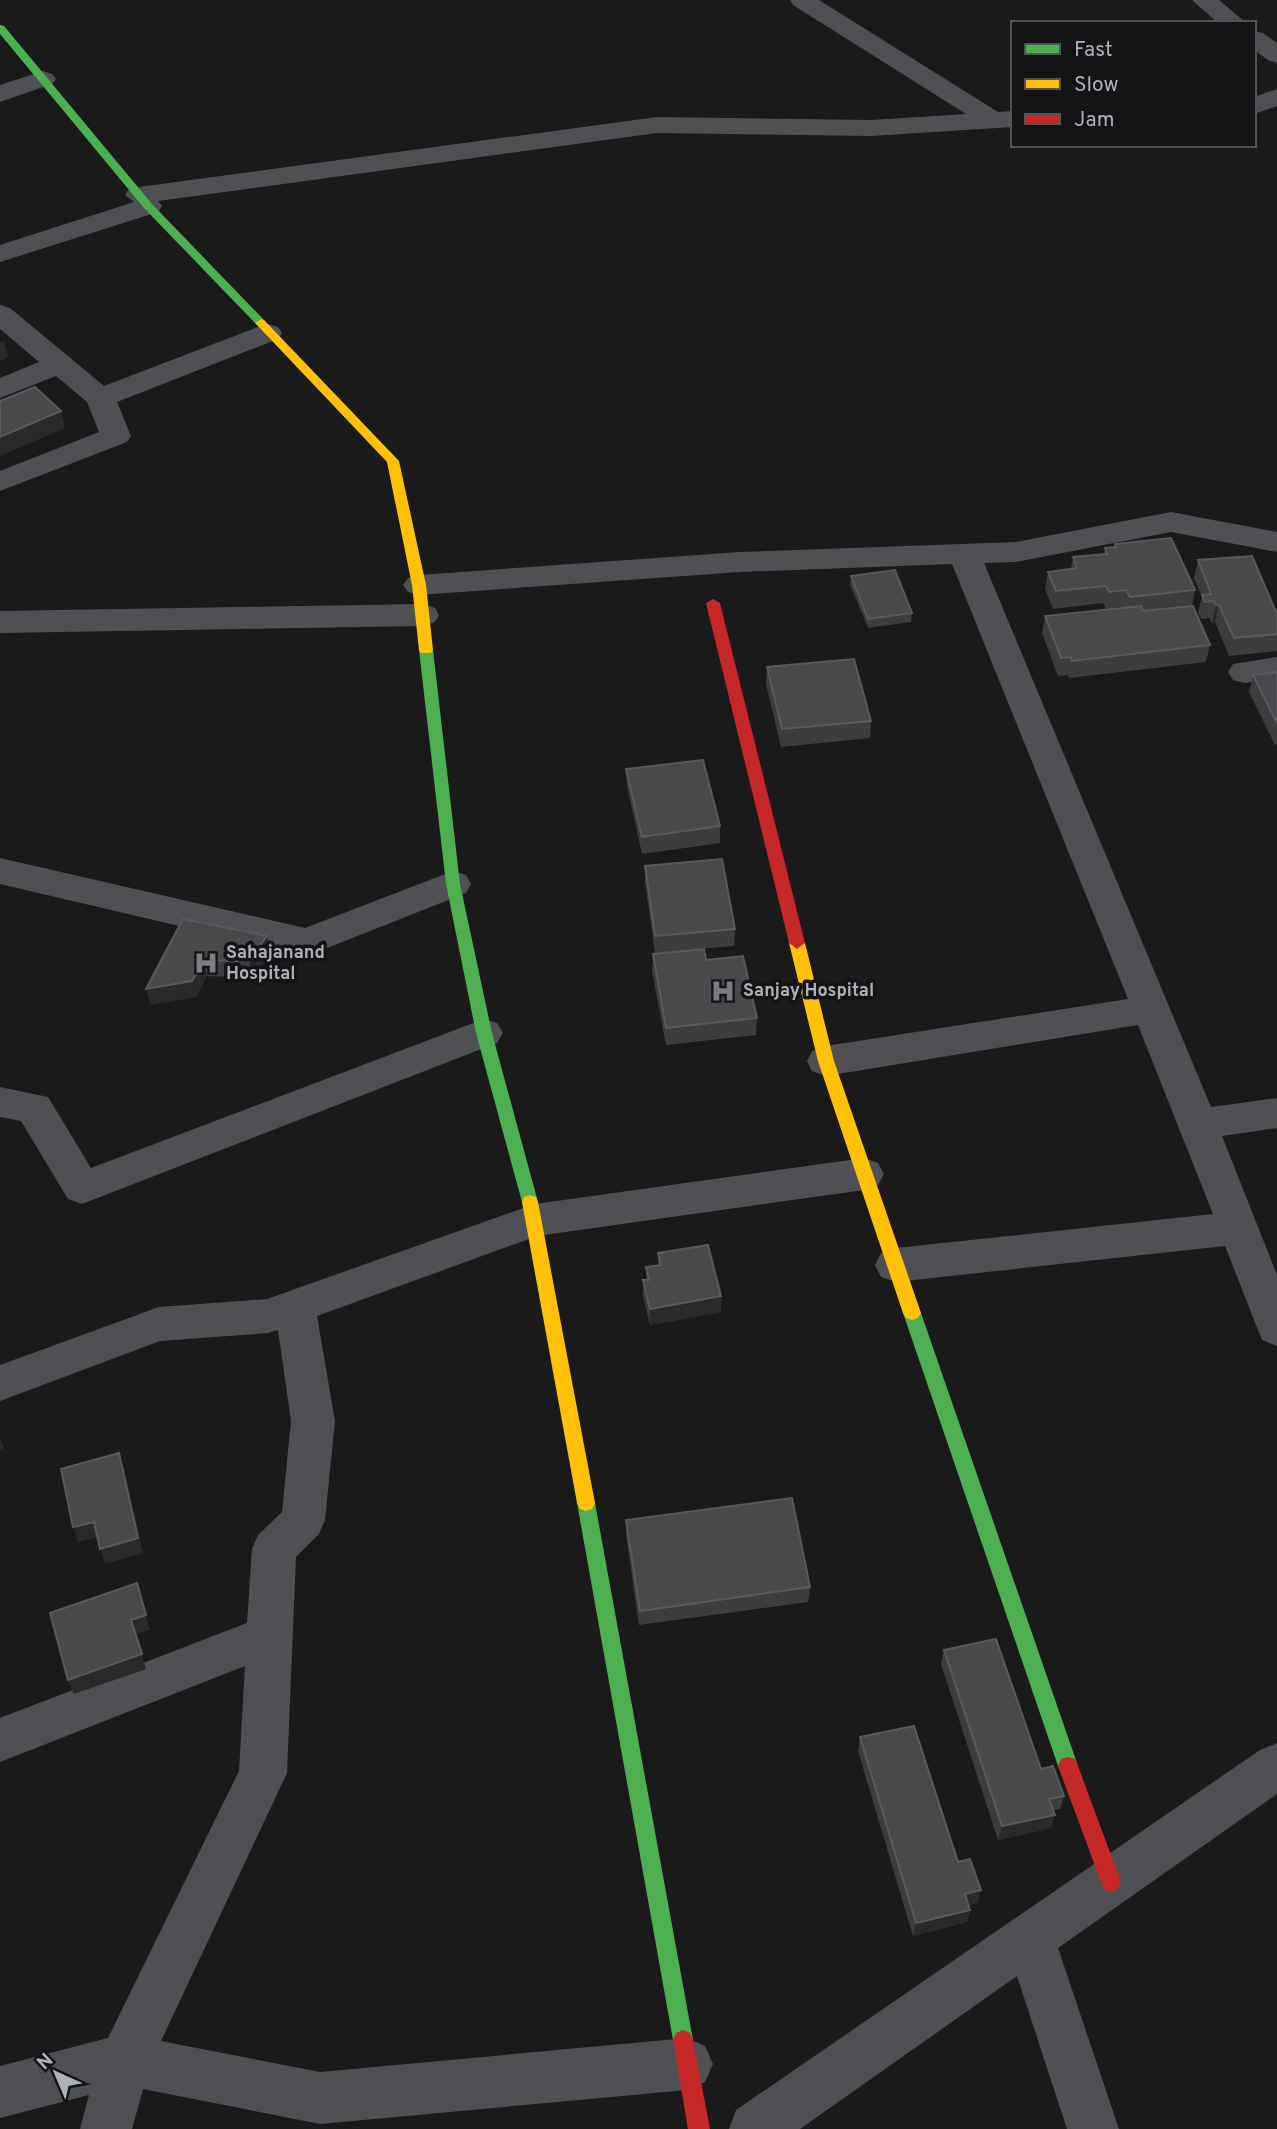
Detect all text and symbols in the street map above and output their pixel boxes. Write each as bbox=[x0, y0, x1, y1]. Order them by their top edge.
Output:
legend bbox=[1011, 21, 1256, 147]
text: Fast bbox=[1074, 37, 1113, 64]
text: Slow bbox=[1074, 72, 1119, 99]
text: Jam bbox=[1074, 107, 1115, 134]
place label: Sahajanand Hospital bbox=[226, 942, 325, 986]
hospital icon: Sahajanand Hospital bbox=[192, 949, 220, 977]
hospital icon: Sanjay Hospital bbox=[709, 977, 737, 1005]
place label: Sanjay Hospital bbox=[743, 980, 874, 1003]
north arrow bbox=[21, 2038, 91, 2108]
text: N bbox=[32, 2049, 59, 2076]

